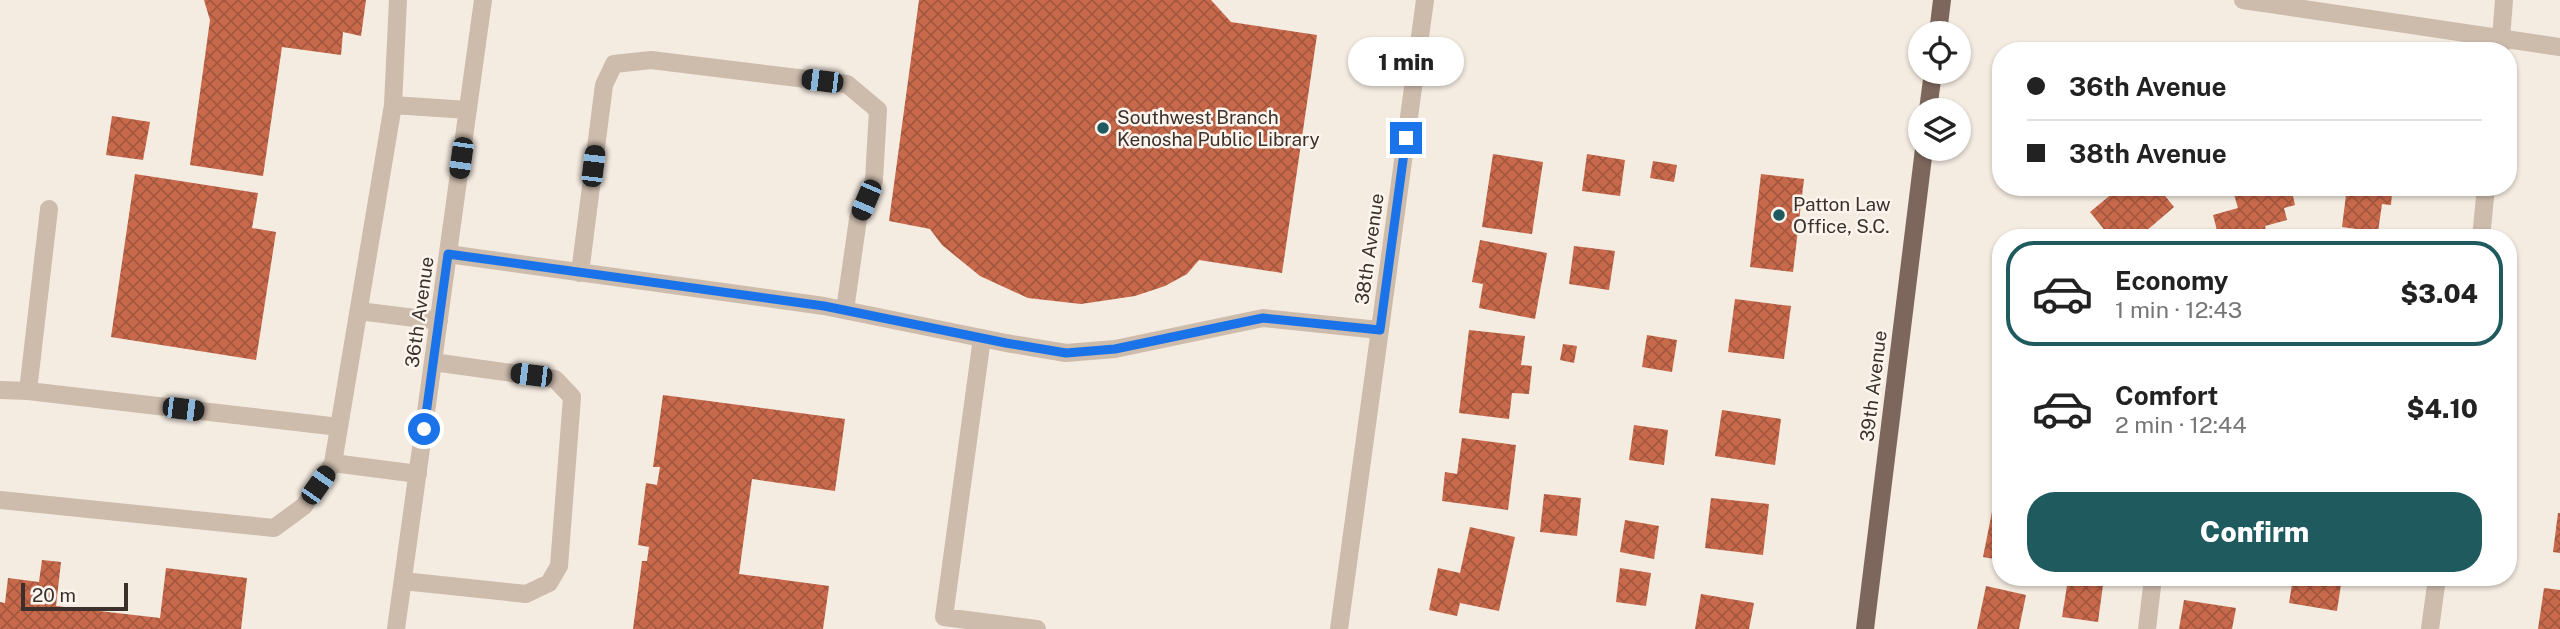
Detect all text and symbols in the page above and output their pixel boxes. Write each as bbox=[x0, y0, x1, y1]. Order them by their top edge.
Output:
map controls bbox=[1908, 21, 1971, 161]
button: locate bbox=[1908, 21, 1971, 84]
callout: 1 min bbox=[1348, 37, 1464, 86]
text: 1 min bbox=[1378, 48, 1434, 75]
car bbox=[800, 68, 845, 94]
text: 36th Avenue bbox=[2069, 71, 2227, 102]
button: layers bbox=[1908, 98, 1971, 161]
place label: Southwest Branch Kenosha Public Library bbox=[1117, 106, 1320, 150]
marker: Southwest Branch Kenosha Public Library bbox=[1095, 120, 1111, 136]
route end bbox=[1390, 122, 1422, 154]
car bbox=[448, 136, 475, 180]
text: 38th Avenue bbox=[2069, 138, 2227, 169]
car bbox=[581, 144, 606, 188]
car bbox=[849, 177, 884, 223]
street label: 38th Avenue bbox=[1350, 192, 1388, 306]
place label: Patton Law Office, S.C. bbox=[1793, 193, 1891, 237]
marker: Patton Law Office, S.C. bbox=[1771, 207, 1787, 223]
street label: 36th Avenue bbox=[400, 255, 438, 369]
icon: car bbox=[2031, 262, 2094, 325]
text: Economy bbox=[2115, 265, 2228, 296]
text: $3.04 bbox=[2400, 278, 2478, 309]
text: 1 min · 12:43 bbox=[2115, 296, 2242, 323]
street label: 39th Avenue bbox=[1855, 329, 1891, 443]
car bbox=[509, 362, 554, 388]
icon: car bbox=[2031, 377, 2094, 440]
text: Comfort bbox=[2115, 380, 2218, 411]
text: $4.10 bbox=[2407, 393, 2478, 424]
car bbox=[161, 396, 206, 422]
text: 2 min · 12:44 bbox=[2115, 411, 2247, 438]
route start bbox=[408, 413, 440, 445]
car bbox=[298, 462, 339, 508]
button: Confirm bbox=[2027, 492, 2482, 572]
scale bar bbox=[21, 580, 128, 612]
text: 20 m bbox=[32, 584, 76, 606]

